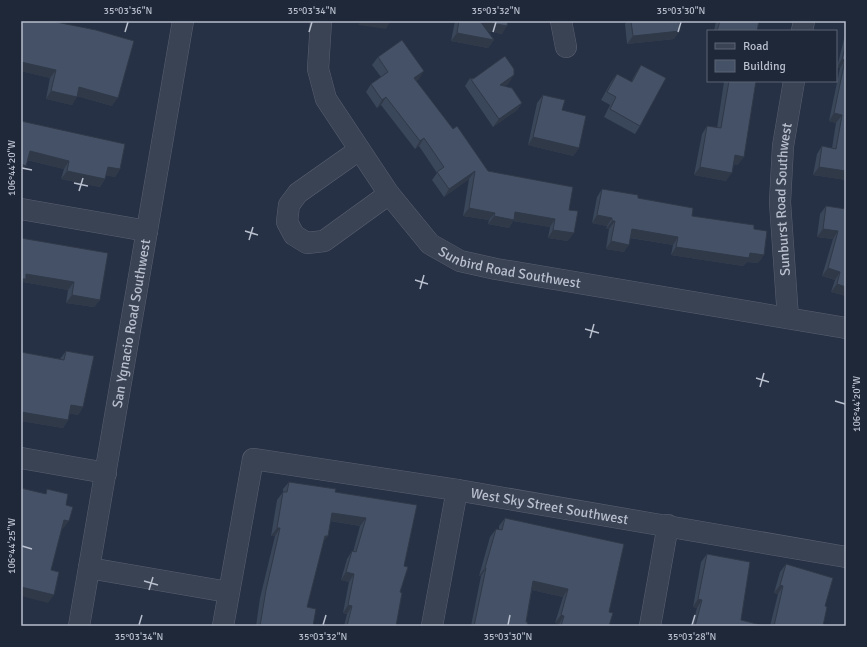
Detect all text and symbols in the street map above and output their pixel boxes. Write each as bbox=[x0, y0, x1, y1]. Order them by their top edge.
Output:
text: 35°03'36"N bbox=[104, 5, 152, 17]
text: 35°03'34"N bbox=[288, 5, 336, 17]
text: 35°03'32"N bbox=[472, 5, 520, 17]
text: 35°03'30"N bbox=[657, 5, 705, 17]
legend bbox=[707, 30, 837, 82]
text: Road bbox=[743, 39, 769, 54]
text: Building bbox=[743, 59, 786, 74]
street label: Sunburst Road Southwest bbox=[771, 121, 795, 276]
text: 106°44'20"W bbox=[6, 140, 18, 196]
street label: San Ygnacio Road Southwest bbox=[108, 238, 154, 409]
street label: Sunbird Road Southwest bbox=[436, 242, 582, 292]
text: 106°44'20"W bbox=[851, 376, 863, 432]
street label: West Sky Street Southwest bbox=[470, 484, 630, 528]
text: 106°44'25"W bbox=[6, 518, 18, 574]
text: 35°03'34"N bbox=[115, 631, 163, 643]
text: 35°03'32"N bbox=[299, 631, 347, 643]
text: 35°03'30"N bbox=[484, 631, 532, 643]
text: 35°03'28"N bbox=[668, 631, 716, 643]

